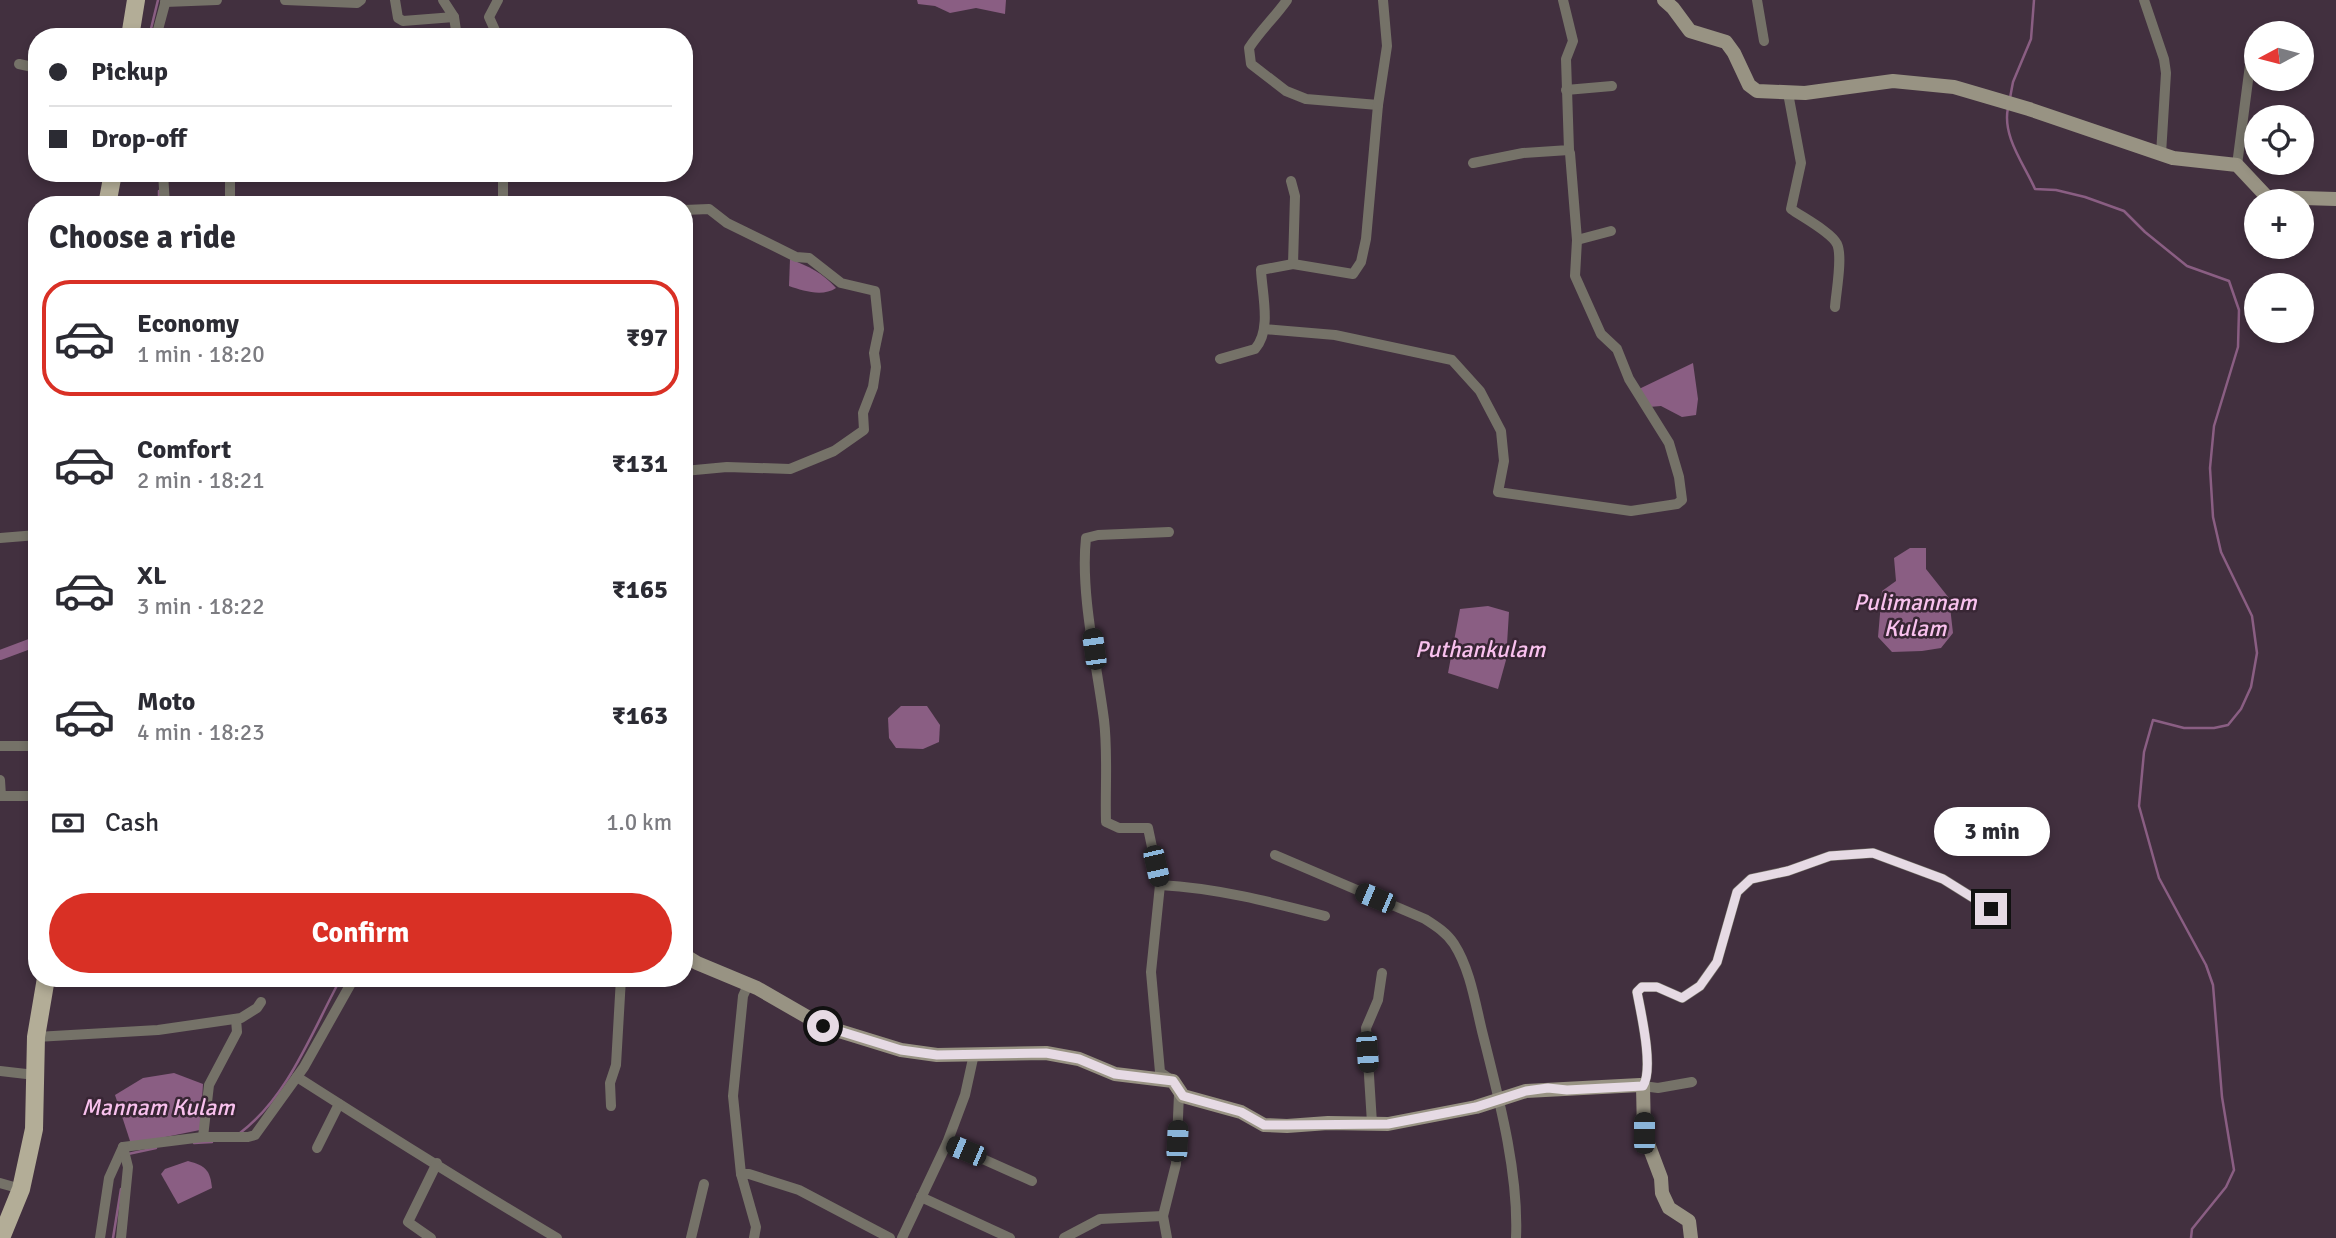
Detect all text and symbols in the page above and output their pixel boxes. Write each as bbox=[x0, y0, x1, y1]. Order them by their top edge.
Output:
north arrow bbox=[2244, 21, 2314, 91]
map controls bbox=[2244, 21, 2314, 343]
text: Pickup bbox=[91, 56, 168, 88]
button: locate bbox=[2244, 105, 2314, 175]
text: Drop-off bbox=[91, 123, 187, 155]
button: + bbox=[2244, 189, 2314, 259]
text: Choose a ride bbox=[49, 218, 236, 257]
button: − bbox=[2244, 273, 2314, 343]
icon: car bbox=[53, 307, 116, 370]
text: Economy bbox=[137, 308, 239, 340]
text: ₹97 bbox=[626, 322, 668, 354]
text: 1 min · 18:20 bbox=[137, 340, 265, 369]
icon: car bbox=[53, 433, 116, 496]
text: Comfort bbox=[137, 434, 231, 466]
text: ₹131 bbox=[612, 448, 668, 480]
text: 2 min · 18:21 bbox=[137, 466, 265, 495]
icon: car bbox=[53, 559, 116, 622]
text: XL bbox=[137, 560, 167, 592]
text: ₹165 bbox=[612, 574, 668, 606]
water label: Pulimannam Kulam bbox=[1853, 588, 1977, 643]
text: 3 min · 18:22 bbox=[137, 592, 265, 621]
car bbox=[1081, 627, 1108, 671]
water label: Puthankulam bbox=[1415, 635, 1546, 664]
icon: car bbox=[53, 685, 116, 748]
text: Moto bbox=[137, 686, 195, 718]
text: ₹163 bbox=[612, 700, 668, 732]
text: 4 min · 18:23 bbox=[137, 718, 265, 747]
icon: cash bbox=[49, 804, 87, 842]
text: Cash bbox=[105, 807, 159, 839]
text: 1.0 km bbox=[606, 808, 672, 837]
callout: 3 min bbox=[1933, 808, 2049, 856]
text: 3 min bbox=[1964, 817, 2020, 846]
car bbox=[1142, 843, 1171, 889]
car bbox=[1352, 880, 1399, 916]
button: Confirm bbox=[49, 893, 672, 973]
route end bbox=[1975, 893, 2007, 925]
route start bbox=[807, 1010, 839, 1042]
car bbox=[1356, 1030, 1379, 1074]
water label: Mannam Kulam bbox=[81, 1093, 235, 1122]
car bbox=[1634, 1112, 1655, 1154]
car bbox=[1166, 1119, 1189, 1163]
car bbox=[943, 1133, 990, 1169]

